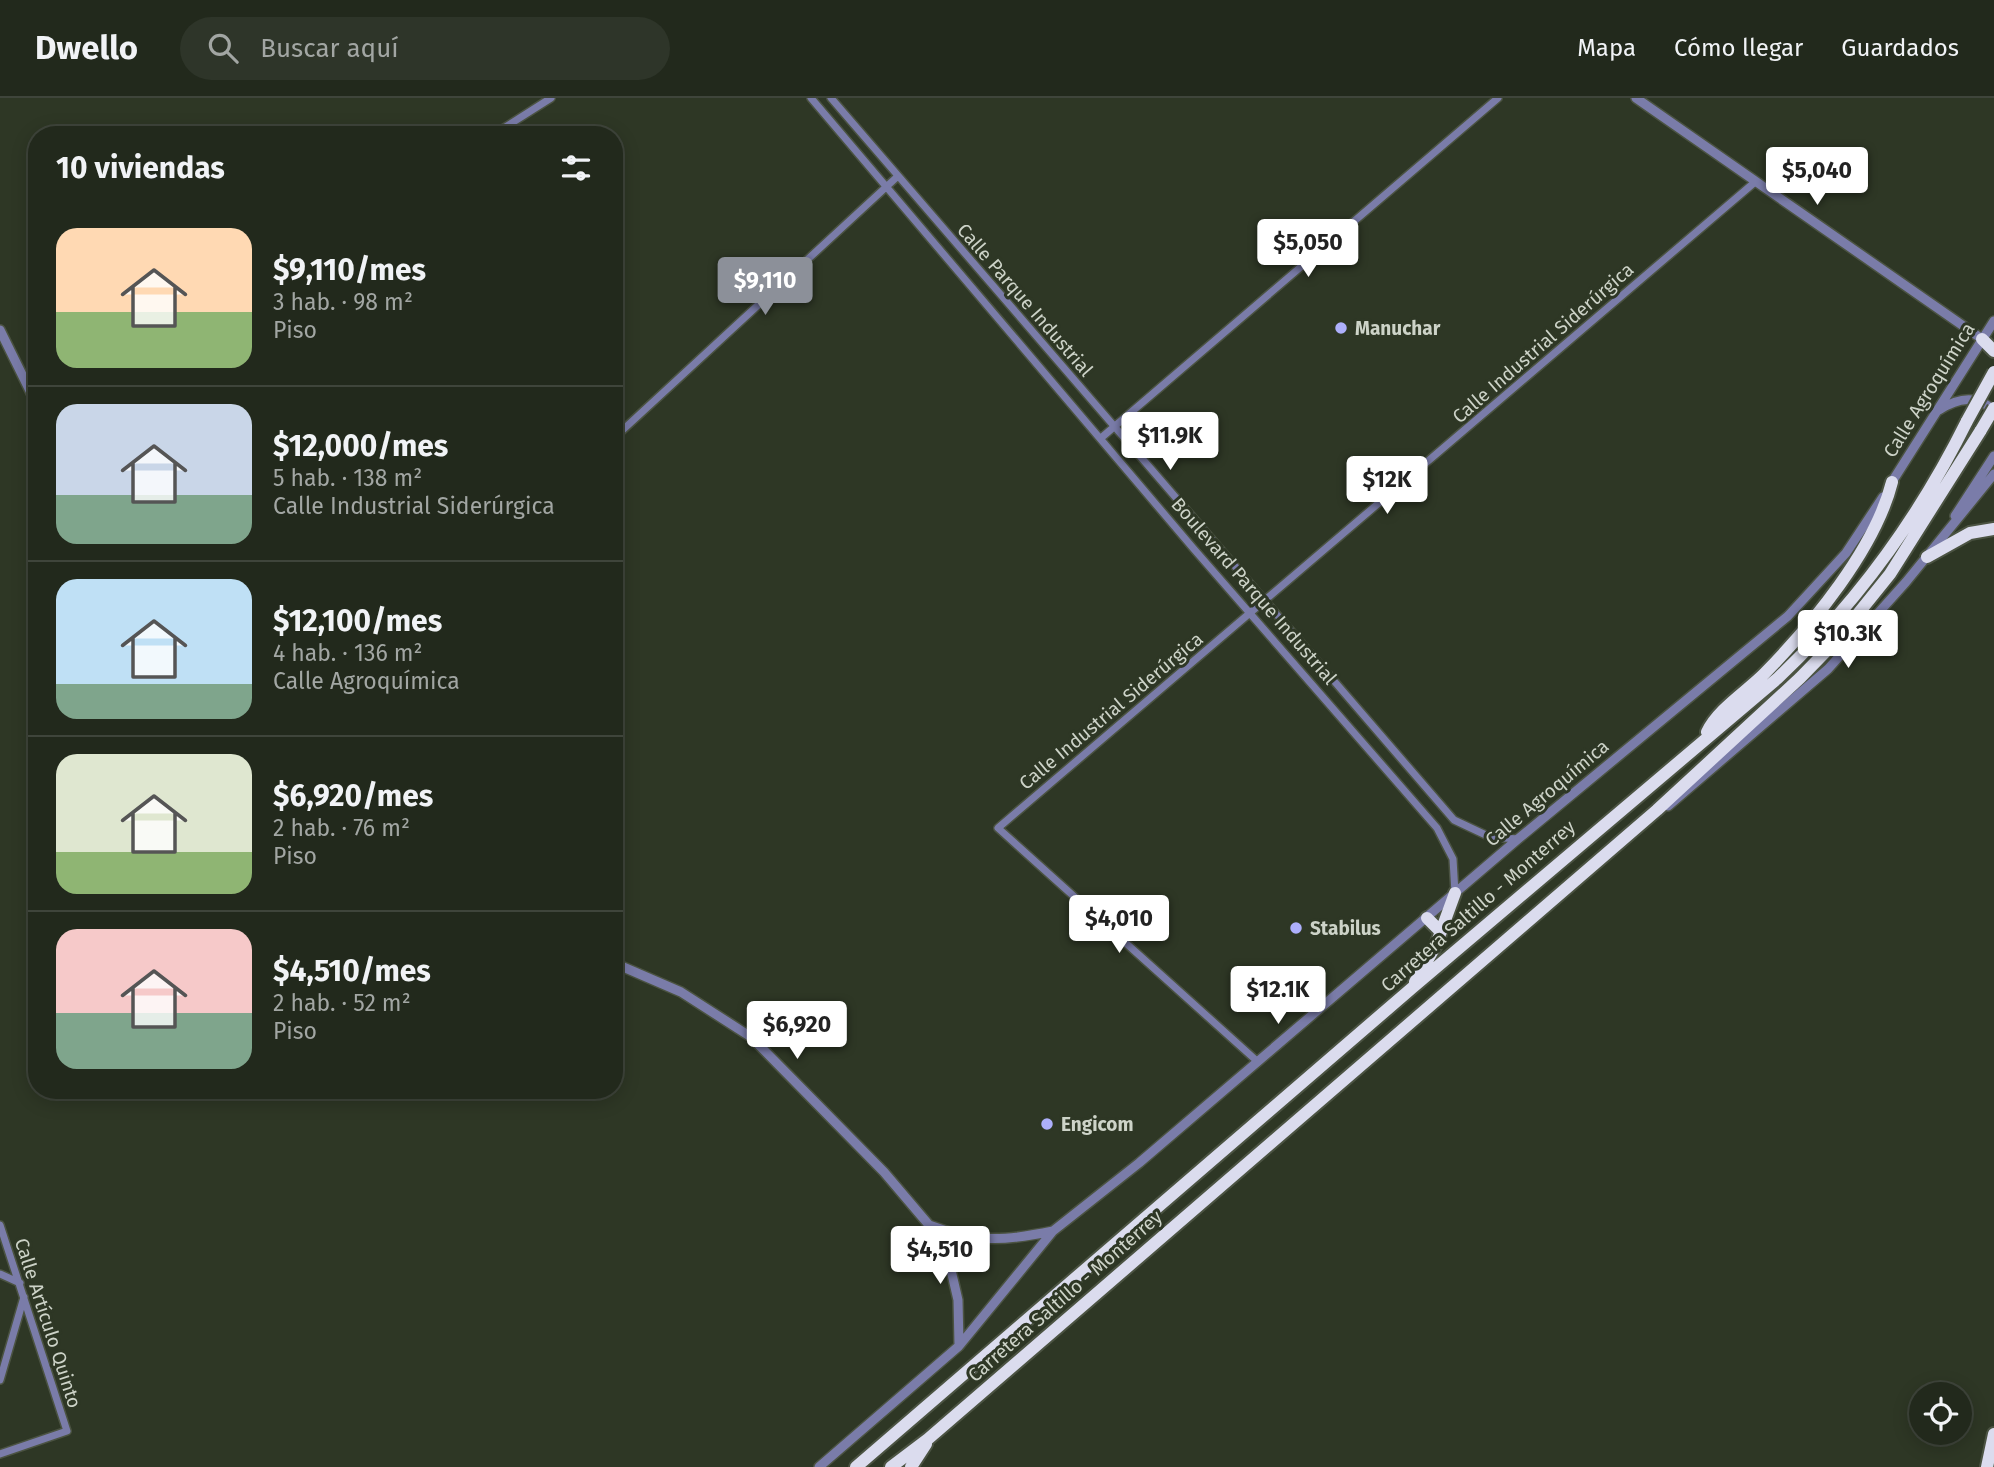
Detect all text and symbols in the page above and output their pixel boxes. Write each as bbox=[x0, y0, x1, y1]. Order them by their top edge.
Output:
search box bbox=[180, 17, 670, 80]
text: Dwello bbox=[35, 28, 138, 68]
icon: search bbox=[204, 29, 242, 67]
text: Buscar aquí bbox=[260, 33, 399, 64]
text: Mapa bbox=[1577, 34, 1636, 62]
text: Cómo llegar bbox=[1674, 34, 1803, 62]
text: Guardados bbox=[1841, 34, 1959, 62]
pin: $5,040 bbox=[1760, 148, 1874, 207]
icon: filters bbox=[557, 149, 595, 187]
text: 10 viviendas bbox=[56, 150, 225, 186]
text: $5,040 bbox=[1782, 156, 1852, 184]
street label: Calle Parque Industrial bbox=[952, 219, 1098, 382]
pin: $5,050 bbox=[1251, 220, 1365, 279]
text: $5,050 bbox=[1273, 228, 1343, 256]
text: $9,110/mes bbox=[273, 252, 426, 288]
icon: home bbox=[112, 256, 196, 340]
pin: $9,110 bbox=[708, 258, 822, 317]
street label: Calle Industrial Siderúrgica bbox=[1448, 258, 1638, 428]
text: $9,110 bbox=[734, 266, 796, 294]
text: 3 hab. · 98 m² bbox=[273, 288, 413, 316]
text: Piso bbox=[273, 316, 317, 344]
place label: Manuchar bbox=[1355, 317, 1441, 340]
street label: Calle Agroquímica bbox=[1878, 318, 1980, 462]
marker: Manuchar bbox=[1333, 320, 1349, 336]
pin: $11.9K bbox=[1113, 412, 1227, 472]
text: $11.9K bbox=[1137, 421, 1203, 449]
text: $12,000/mes bbox=[273, 428, 448, 464]
icon: home bbox=[112, 432, 196, 516]
pin: $12K bbox=[1346, 456, 1428, 516]
text: 5 hab. · 138 m² bbox=[273, 464, 422, 492]
text: $12K bbox=[1363, 465, 1411, 493]
text: Calle Industrial Siderúrgica bbox=[273, 492, 555, 520]
street label: Boulevard Parque Industrial bbox=[1167, 493, 1342, 690]
text: $12,100/mes bbox=[273, 603, 442, 639]
icon: home bbox=[112, 607, 196, 691]
pin: $10.3K bbox=[1791, 610, 1905, 670]
text: $10.3K bbox=[1814, 619, 1882, 647]
street label: Calle Industrial Siderúrgica bbox=[1014, 627, 1208, 795]
text: 4 hab. · 136 m² bbox=[273, 639, 423, 667]
text: Calle Agroquímica bbox=[273, 667, 460, 695]
street label: Calle Agroquímica bbox=[1481, 735, 1613, 851]
text: $6,920/mes bbox=[273, 778, 433, 814]
icon: home bbox=[112, 782, 196, 866]
text: 2 hab. · 76 m² bbox=[273, 814, 410, 842]
street label: Carretera Saltillo - Monterrey bbox=[1376, 815, 1580, 997]
text: Piso bbox=[273, 842, 317, 870]
pin: $4,010 bbox=[1062, 896, 1176, 955]
text: $4,010 bbox=[1085, 904, 1153, 932]
place label: Stabilus bbox=[1310, 917, 1381, 940]
marker: Stabilus bbox=[1288, 920, 1304, 936]
text: $4,510/mes bbox=[273, 953, 431, 989]
icon: home bbox=[112, 957, 196, 1041]
pin: $12.1K bbox=[1221, 967, 1335, 1026]
text: $12.1K bbox=[1247, 975, 1309, 1003]
text: 2 hab. · 52 m² bbox=[273, 989, 411, 1017]
pin: $6,920 bbox=[740, 1002, 854, 1061]
text: $6,920 bbox=[763, 1010, 831, 1038]
text: Piso bbox=[273, 1017, 317, 1045]
place label: Engicom bbox=[1061, 1113, 1133, 1136]
marker: Engicom bbox=[1039, 1116, 1055, 1132]
street label: Carretera Saltillo - Monterrey bbox=[963, 1205, 1167, 1387]
pin: $4,510 bbox=[883, 1226, 997, 1286]
street label: Calle Artículo Quinto bbox=[10, 1235, 86, 1411]
text: $4,510 bbox=[907, 1235, 973, 1263]
map controls bbox=[1909, 1382, 1972, 1445]
button: locate bbox=[1909, 1382, 1972, 1445]

